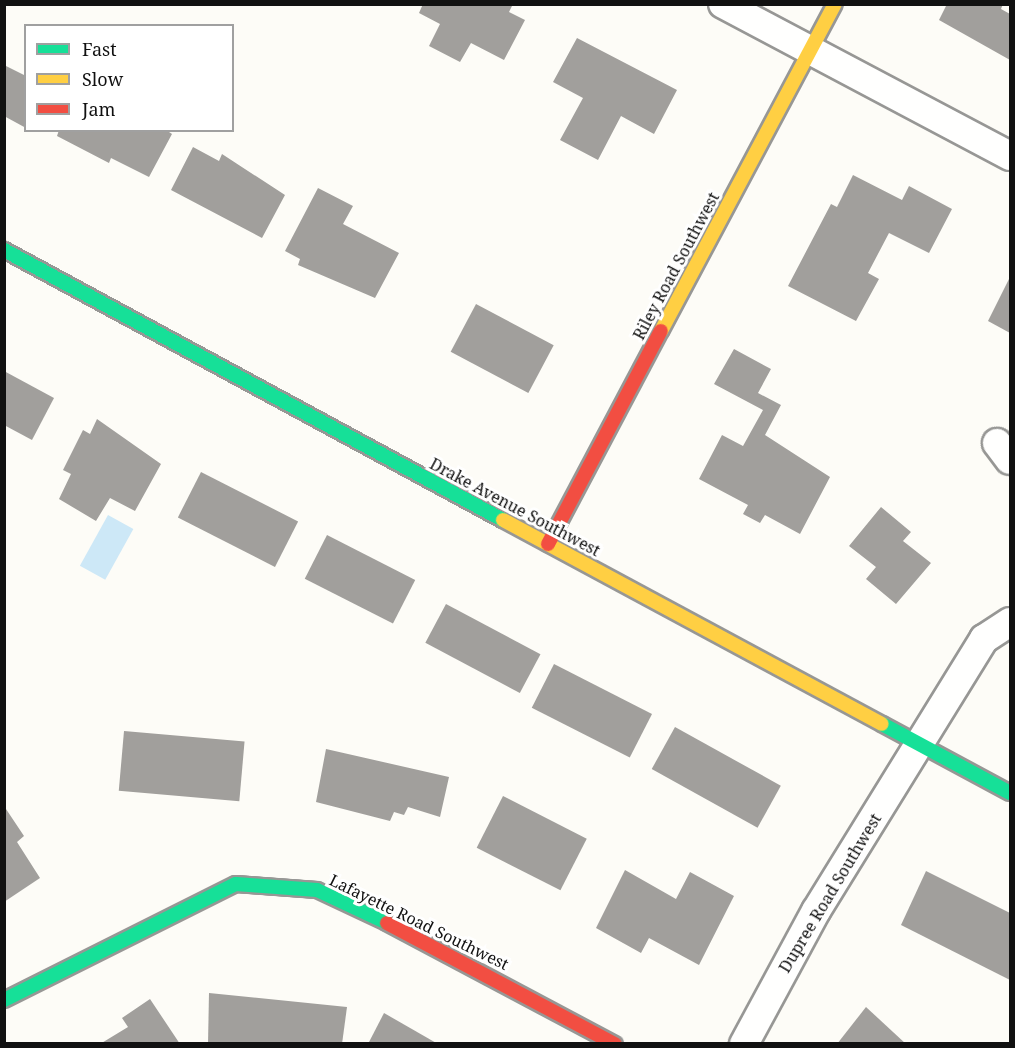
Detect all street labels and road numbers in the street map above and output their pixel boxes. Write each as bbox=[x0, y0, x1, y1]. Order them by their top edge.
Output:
street label: Riley Road Southwest bbox=[629, 189, 723, 343]
street label: Drake Avenue Southwest bbox=[427, 454, 603, 560]
street label: Dupree Road Southwest bbox=[775, 810, 885, 976]
street label: Lafayette Road Southwest bbox=[326, 870, 512, 974]

